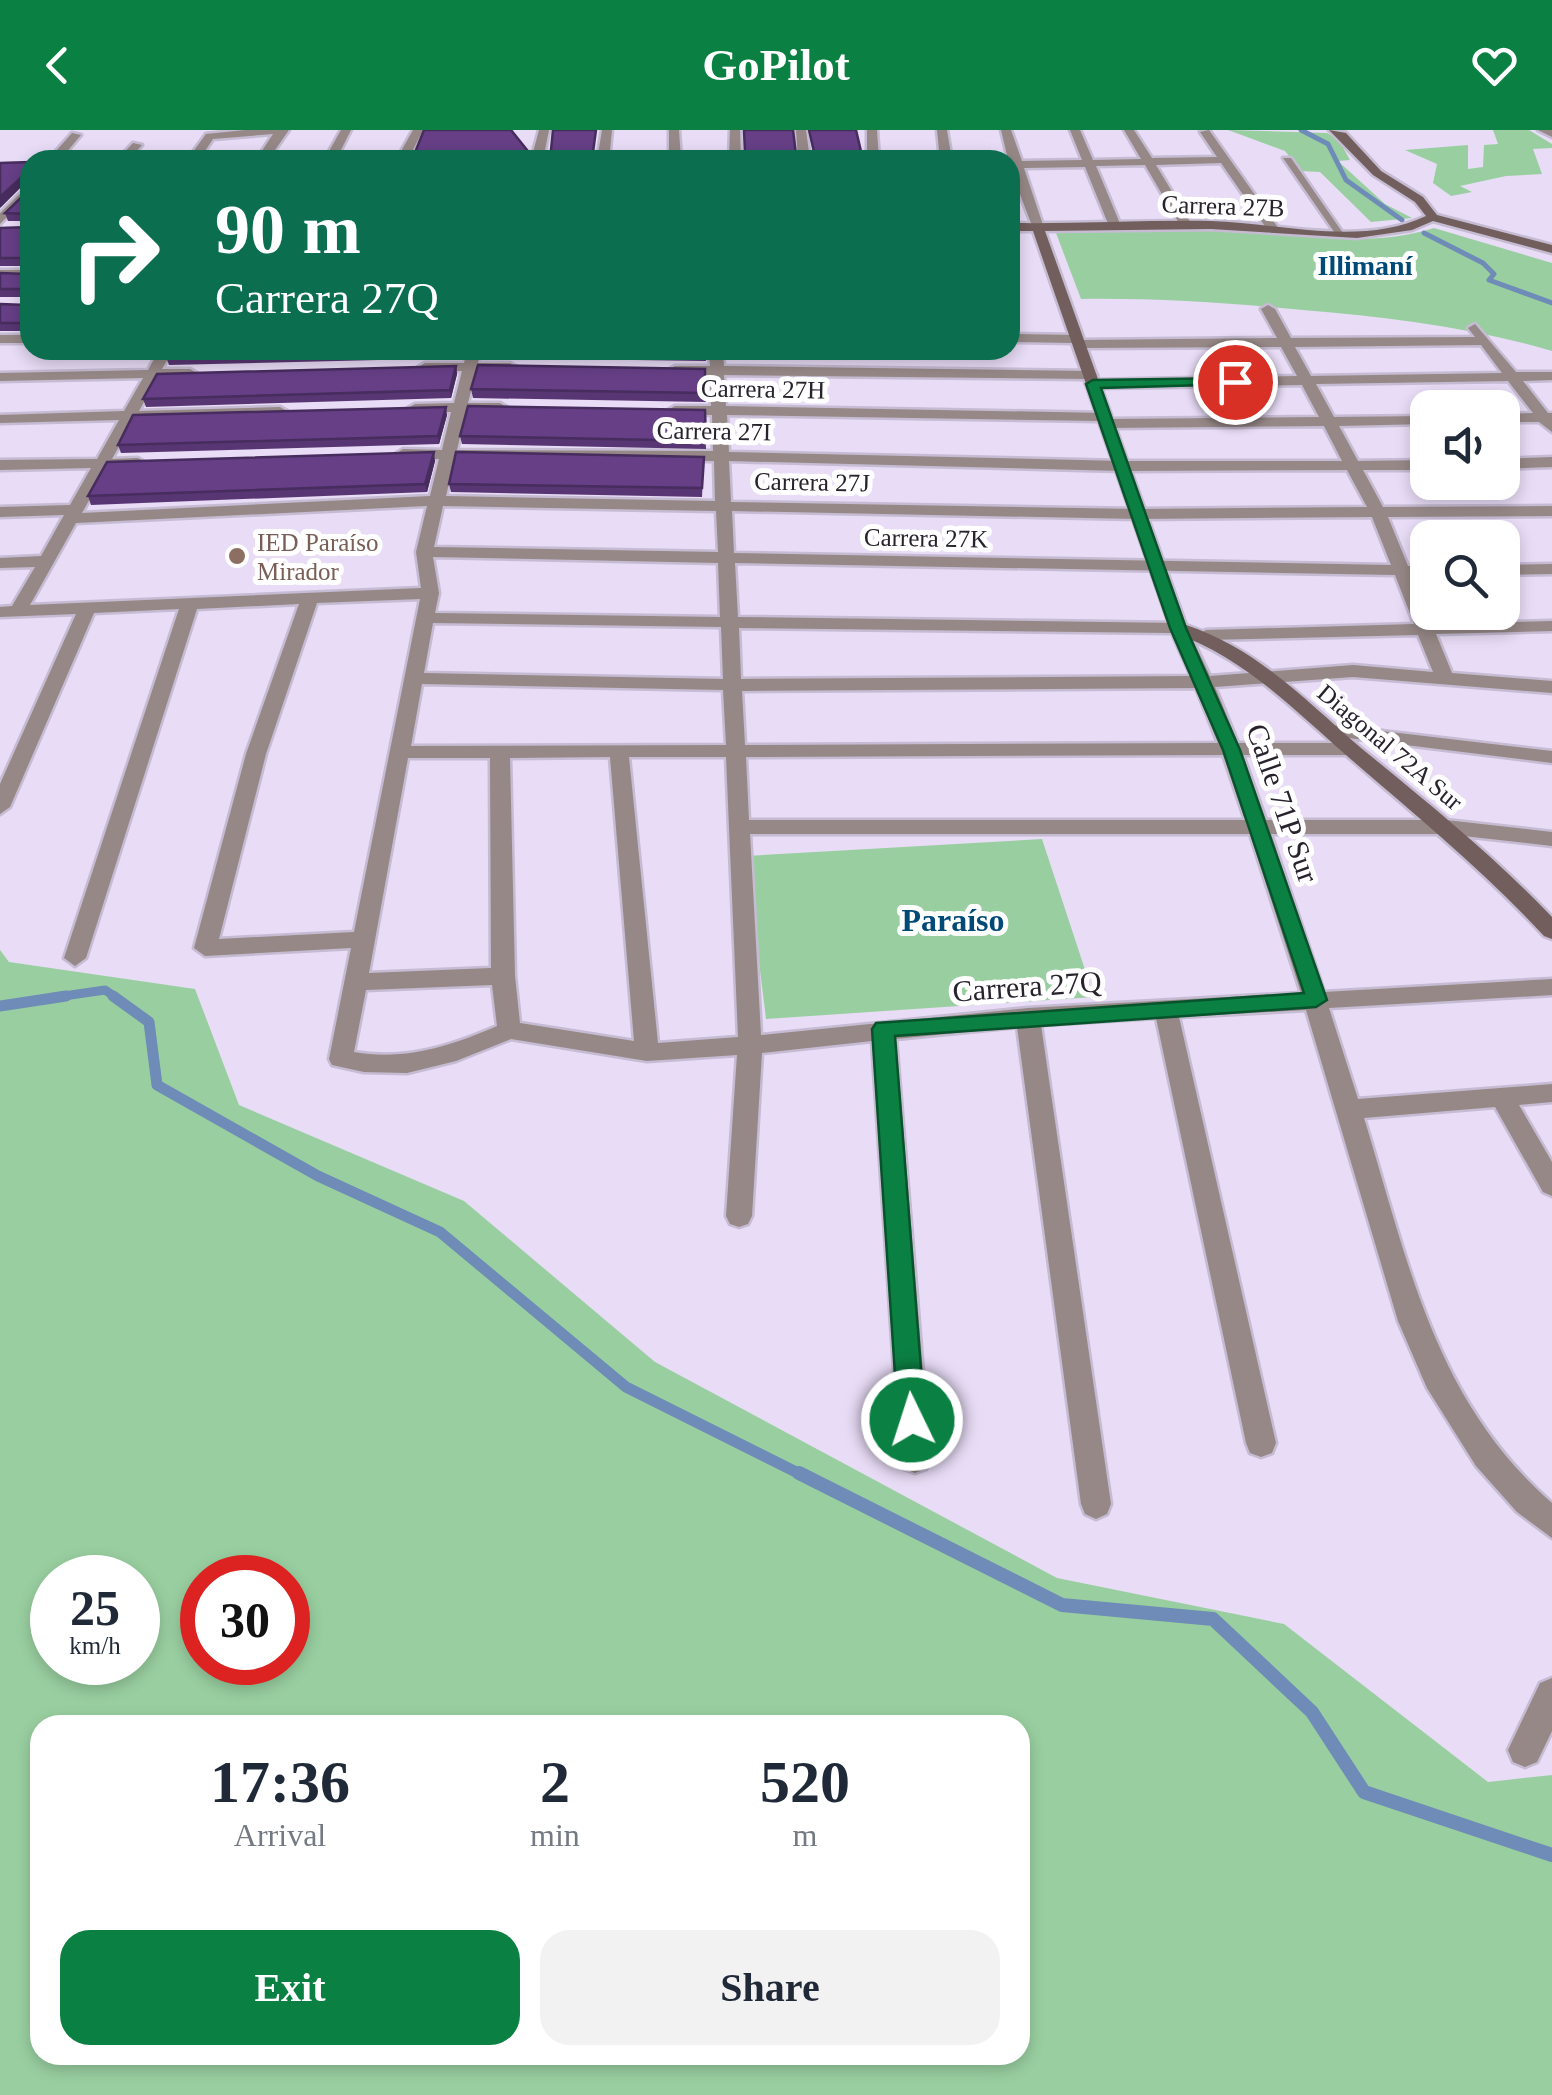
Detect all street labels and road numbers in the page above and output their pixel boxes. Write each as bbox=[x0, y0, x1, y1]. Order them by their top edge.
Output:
street label: Carrera 27B bbox=[1161, 190, 1285, 222]
street label: Carrera 27H bbox=[701, 374, 825, 404]
street label: Carrera 27I bbox=[657, 417, 771, 445]
street label: Carrera 27J bbox=[754, 467, 870, 497]
street label: Carrera 27K bbox=[864, 523, 988, 553]
street label: Diagonal 72A Sur bbox=[1312, 679, 1468, 816]
street label: Calle 71P Sur bbox=[1240, 719, 1326, 887]
street label: Carrera 27Q bbox=[951, 964, 1103, 1008]

